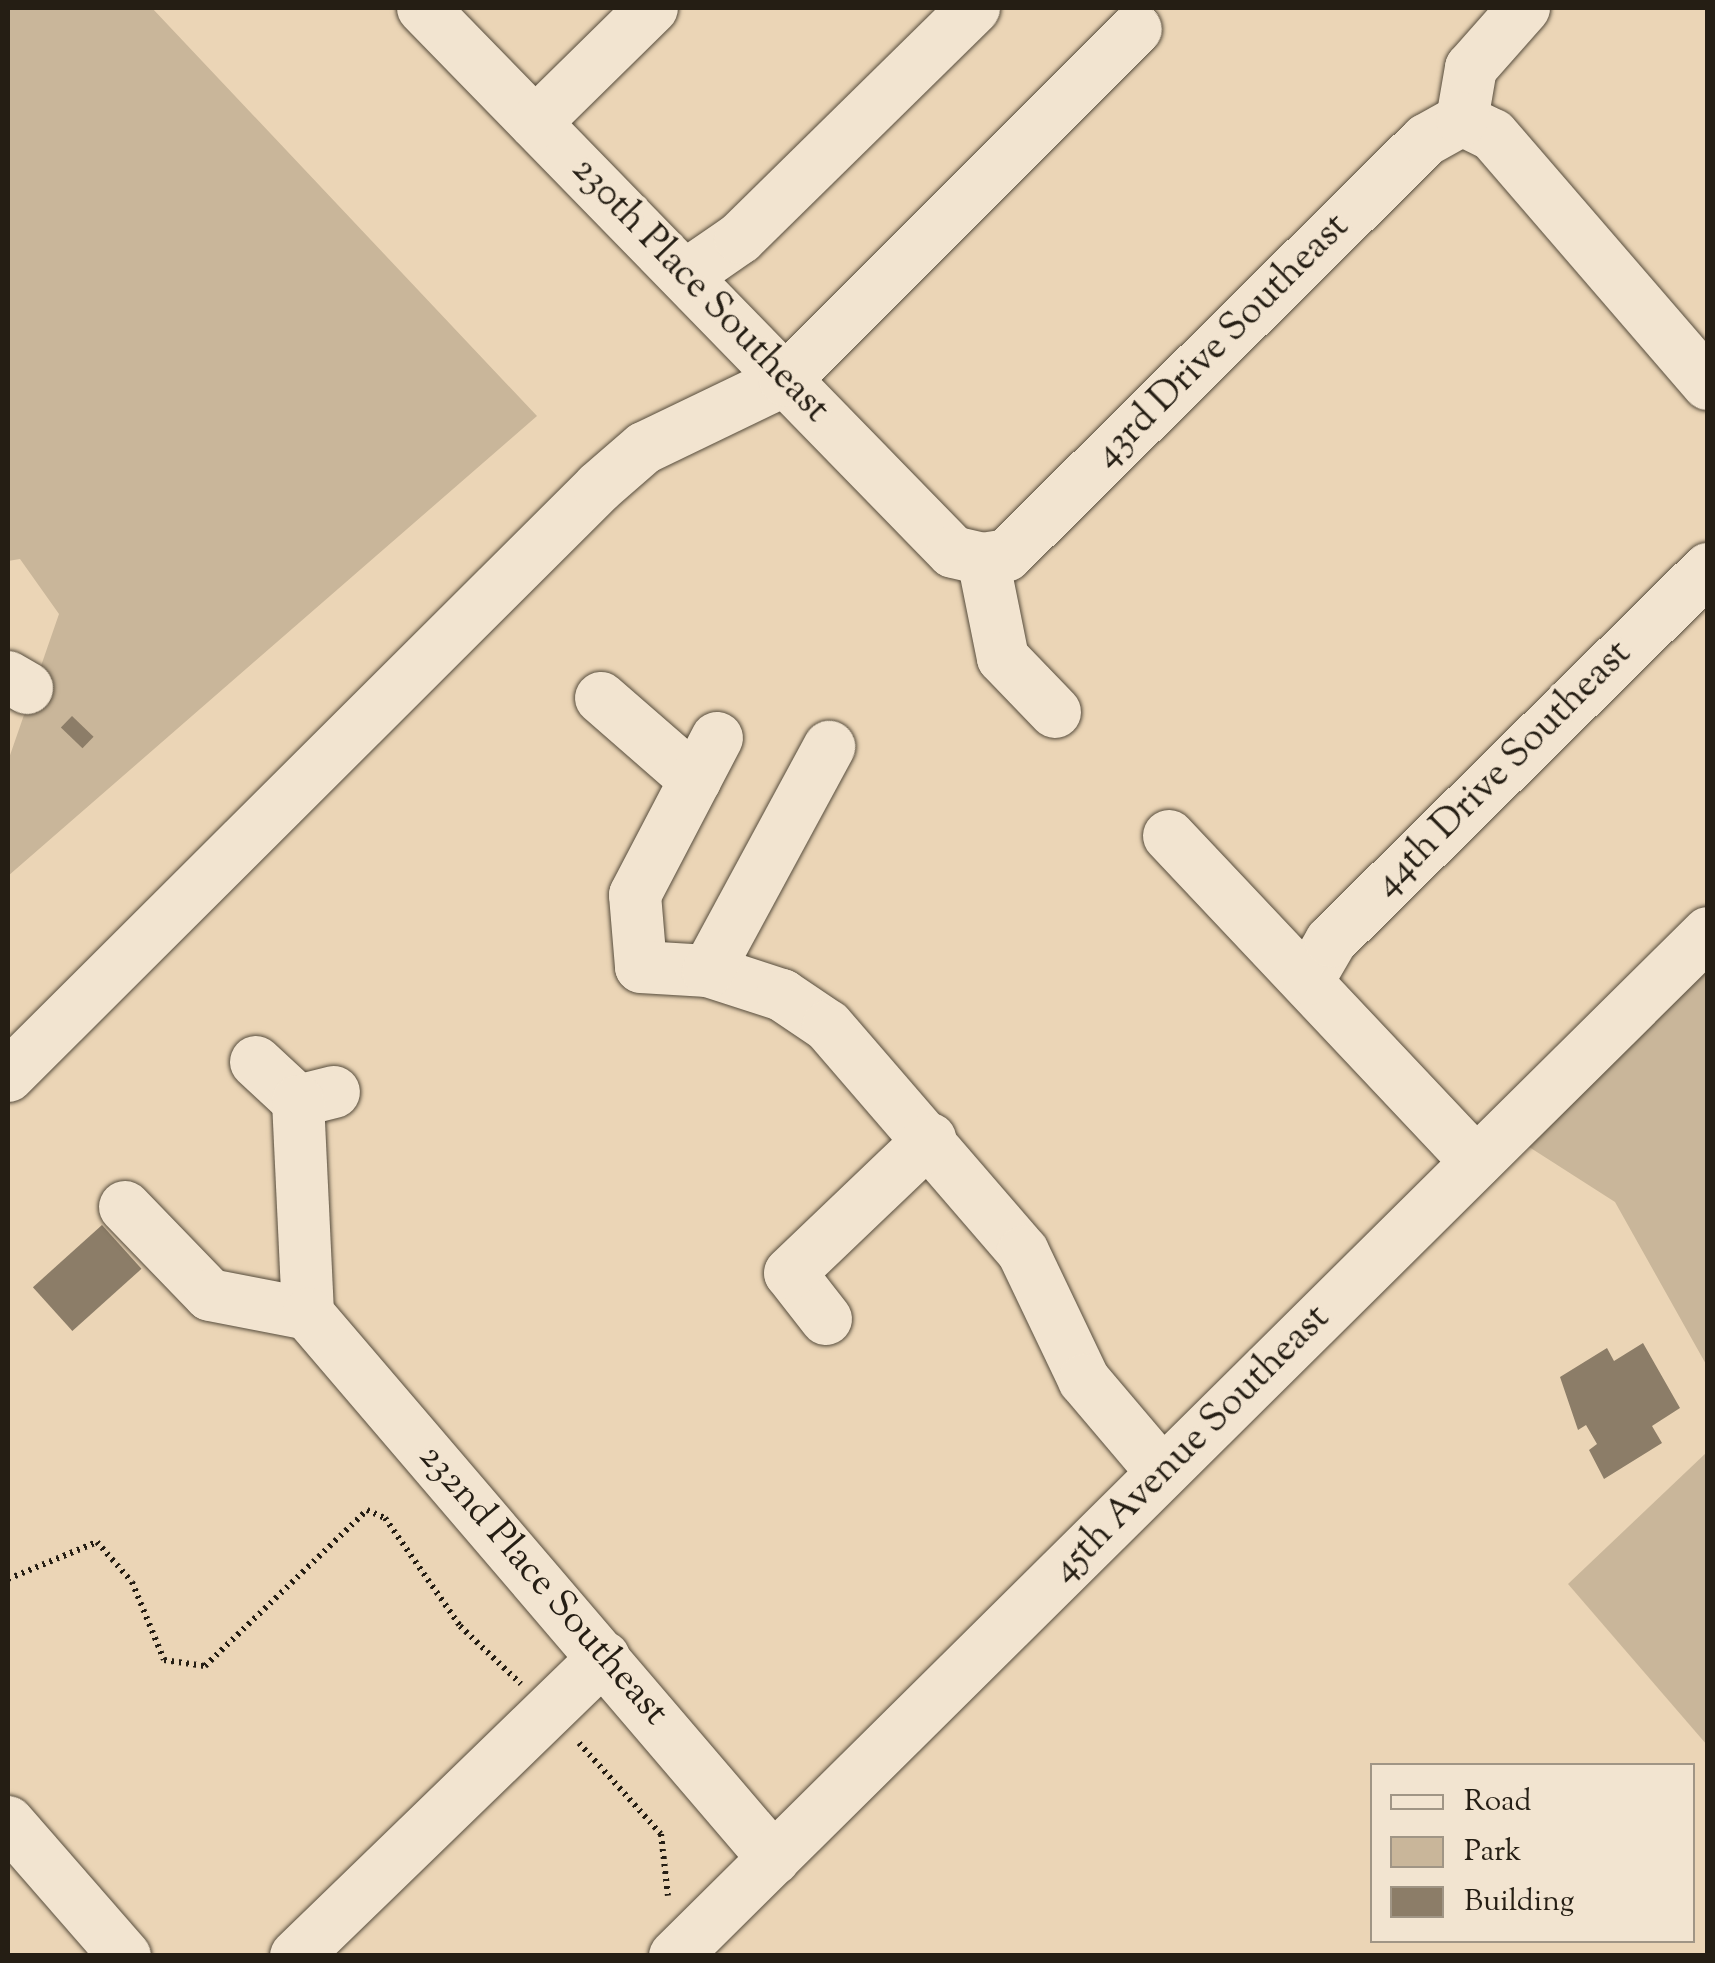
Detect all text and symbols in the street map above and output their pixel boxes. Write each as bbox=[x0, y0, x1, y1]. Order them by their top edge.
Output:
street label: 230th Place Southeast bbox=[561, 149, 837, 433]
street label: 43rd Drive Southeast bbox=[1086, 205, 1360, 479]
street label: 44th Drive Southeast bbox=[1366, 632, 1642, 908]
street label: 45th Avenue Southeast bbox=[1044, 1297, 1340, 1593]
street label: 232nd Place Southeast bbox=[407, 1436, 677, 1736]
legend bbox=[1370, 1763, 1695, 1943]
text: Road bbox=[1464, 1781, 1531, 1824]
text: Park bbox=[1464, 1831, 1521, 1874]
text: Building bbox=[1464, 1881, 1574, 1924]

